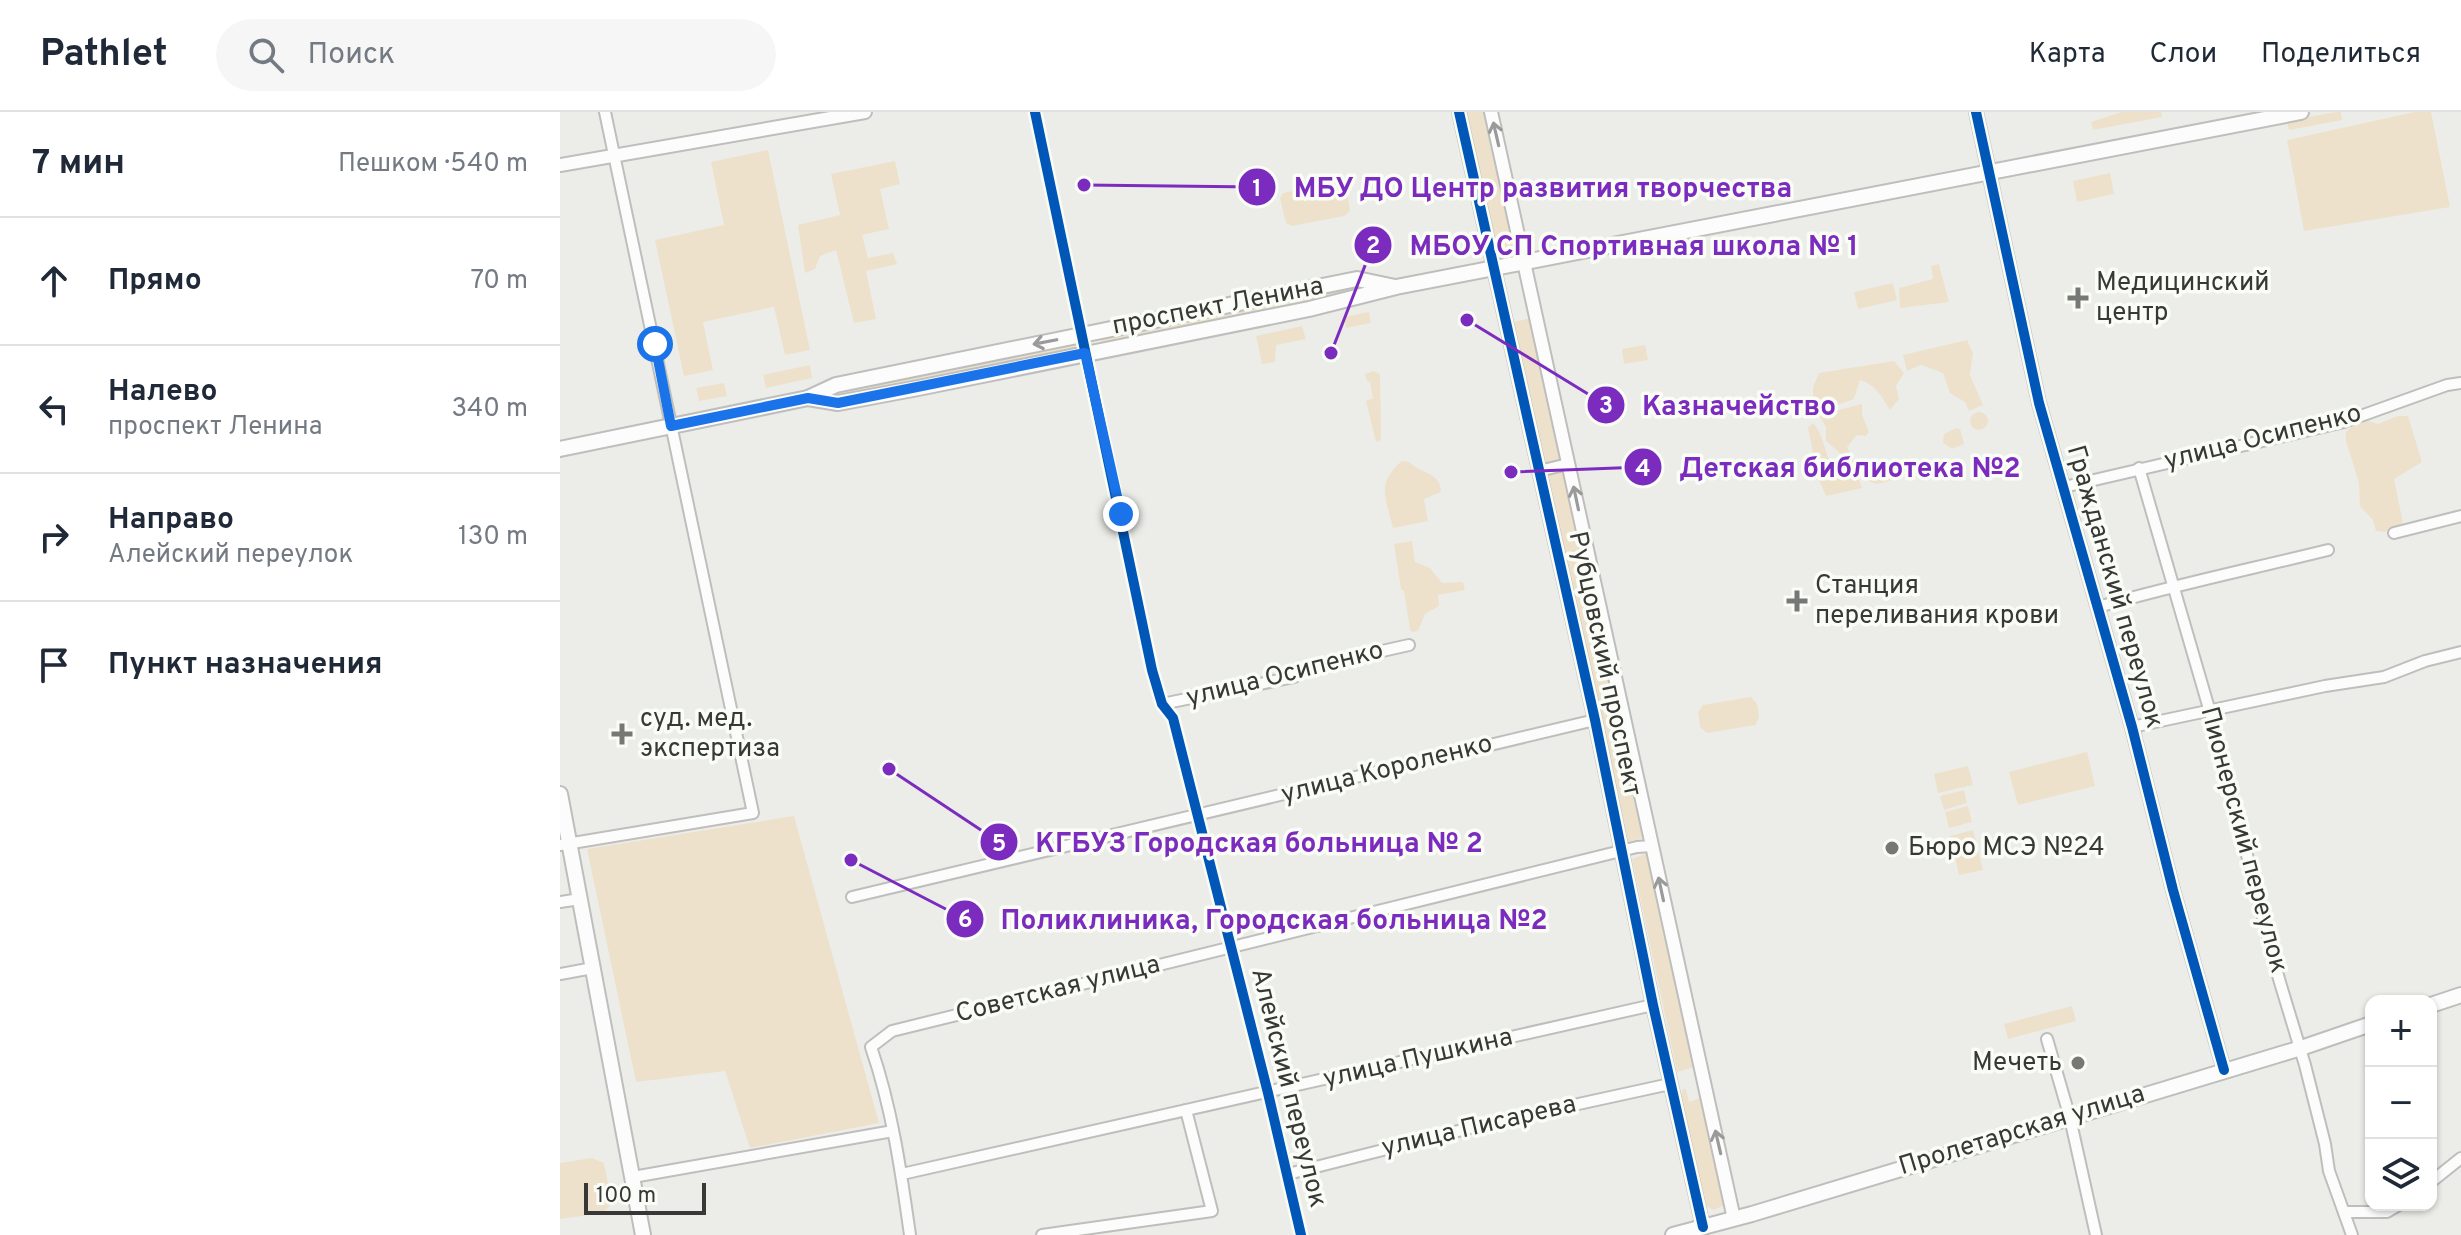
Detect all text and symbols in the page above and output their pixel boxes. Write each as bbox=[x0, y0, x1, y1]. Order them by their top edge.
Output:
search box bbox=[216, 19, 776, 91]
text: Pathlet bbox=[40, 31, 168, 80]
icon: search bbox=[244, 33, 288, 77]
text: Поиск bbox=[308, 37, 395, 74]
text: Карта bbox=[2029, 37, 2105, 73]
text: Слои bbox=[2149, 37, 2217, 73]
text: Поделиться bbox=[2261, 37, 2421, 73]
one-way arrow bbox=[1488, 122, 1503, 148]
text: 7 мин bbox=[32, 143, 125, 186]
text: Пешком · 540 m bbox=[338, 148, 528, 181]
callout: МБУ ДО Центр развития творчества bbox=[1237, 161, 1808, 213]
text: МБУ ДО Центр развития творчества bbox=[1294, 172, 1792, 208]
text: 1 bbox=[1252, 175, 1262, 205]
callout: МБОУ СП Спортивная школа № 1 bbox=[1353, 219, 1875, 271]
text: МБОУ СП Спортивная школа № 1 bbox=[1410, 230, 1858, 266]
text: 2 bbox=[1366, 232, 1380, 262]
icon: ahead bbox=[32, 259, 76, 303]
text: Прямо bbox=[108, 263, 202, 300]
text: 70 m bbox=[470, 265, 528, 298]
place label: Медицинский центр bbox=[2096, 267, 2270, 330]
street label: проспект Ленина bbox=[1110, 270, 1326, 344]
marker: Медицинский центр bbox=[2067, 287, 2089, 309]
route start bbox=[637, 326, 673, 362]
one-way arrow bbox=[1033, 335, 1058, 350]
text: Налево bbox=[108, 374, 217, 411]
callout: Казначейство bbox=[1586, 379, 1852, 431]
icon: left bbox=[32, 387, 76, 431]
text: Казначейство bbox=[1642, 390, 1836, 426]
text: 3 bbox=[1599, 392, 1613, 422]
text: 340 m bbox=[451, 393, 528, 426]
street label: улица Осипенко bbox=[2161, 398, 2365, 478]
text: проспект Ленина bbox=[108, 411, 322, 444]
callout: Детская библиотека №2 bbox=[1623, 441, 2037, 493]
street label: Гражданский переулок bbox=[2058, 442, 2170, 732]
text: Детская библиотека №2 bbox=[1679, 452, 2021, 488]
text: 4 bbox=[1635, 455, 1651, 485]
one-way arrow bbox=[1568, 486, 1583, 511]
route end bbox=[1103, 496, 1139, 532]
text: Направо bbox=[108, 502, 234, 539]
icon: right bbox=[32, 515, 76, 559]
text: 130 m bbox=[458, 521, 528, 554]
street label: Рубцовский проспект bbox=[1560, 529, 1648, 799]
text: Алейский переулок bbox=[108, 539, 353, 572]
place label: Станция переливания крови bbox=[1815, 570, 2059, 633]
marker: Станция переливания крови bbox=[1786, 590, 1808, 612]
street label: улица Осипенко bbox=[1183, 635, 1387, 715]
icon: arrive bbox=[32, 643, 76, 687]
text: Пункт назначения bbox=[108, 647, 382, 684]
place label: суд. мед. экспертиза bbox=[640, 703, 780, 766]
street label: Пионерский переулок bbox=[2192, 703, 2294, 977]
marker: суд. мед. экспертиза bbox=[611, 723, 633, 745]
street label: улица Короленко bbox=[1278, 728, 1496, 812]
callout: КГБУЗ Городская больница № 2 bbox=[979, 816, 1499, 868]
text: КГБУЗ Городская больница № 2 bbox=[1035, 827, 1483, 863]
text: 5 bbox=[992, 830, 1006, 860]
place label: Бюро МСЭ №24 bbox=[1908, 832, 2105, 865]
marker: Бюро МСЭ №24 bbox=[1883, 839, 1901, 857]
one-way arrow bbox=[1653, 876, 1668, 902]
callout: Поликлиника, Городская больница №2 bbox=[945, 893, 1564, 945]
text: Поликлиника, Городская больница №2 bbox=[1000, 904, 1548, 940]
text: 6 bbox=[958, 906, 972, 936]
street label: Советская улица bbox=[952, 949, 1164, 1031]
street label: Алейский переулок bbox=[1242, 965, 1334, 1211]
map controls bbox=[2365, 995, 2437, 1211]
button: + bbox=[2365, 995, 2437, 1067]
street label: улица Пушкина bbox=[1320, 1021, 1516, 1097]
place label: Мечеть bbox=[1972, 1047, 2062, 1080]
marker: Мечеть bbox=[2069, 1054, 2087, 1072]
button: − bbox=[2365, 1067, 2437, 1139]
street label: Пролетарская улица bbox=[1895, 1078, 2149, 1184]
street label: улица Писарева bbox=[1378, 1089, 1580, 1165]
one-way arrow bbox=[1710, 1130, 1725, 1156]
button: layers bbox=[2365, 1139, 2437, 1211]
scale bar bbox=[584, 1179, 706, 1215]
text: 100 m bbox=[596, 1183, 656, 1210]

